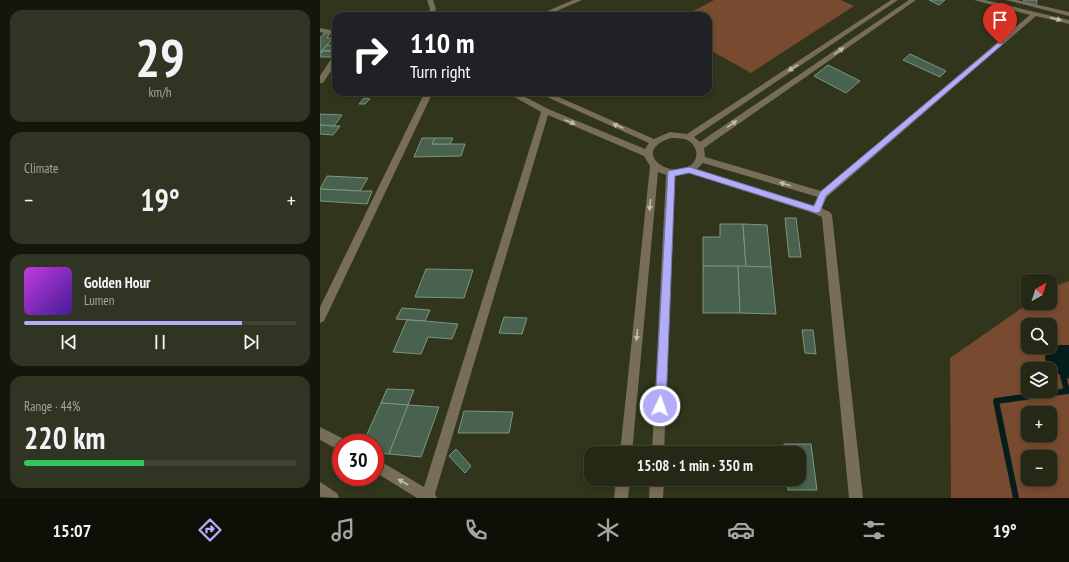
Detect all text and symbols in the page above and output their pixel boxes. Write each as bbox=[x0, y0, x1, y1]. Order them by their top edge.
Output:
pin bbox=[983, 3, 1017, 44]
icon: arrive bbox=[989, 9, 1011, 31]
one-way arrow bbox=[1050, 17, 1062, 23]
text: 29 bbox=[135, 24, 185, 91]
text: 110 m bbox=[410, 24, 474, 61]
icon: right bbox=[344, 28, 396, 80]
one-way arrow bbox=[834, 47, 844, 55]
text: Turn right bbox=[410, 60, 470, 83]
one-way arrow bbox=[787, 64, 798, 71]
text: km/h bbox=[148, 84, 172, 101]
one-way arrow bbox=[565, 119, 577, 125]
one-way arrow bbox=[727, 120, 737, 128]
one-way arrow bbox=[613, 123, 624, 129]
text: Climate bbox=[24, 160, 58, 177]
text: 19° bbox=[140, 180, 180, 219]
one-way arrow bbox=[779, 181, 791, 187]
text: − bbox=[24, 186, 33, 214]
text: + bbox=[287, 186, 296, 214]
one-way arrow bbox=[647, 199, 654, 211]
text: Golden Hour bbox=[84, 273, 151, 292]
north arrow bbox=[1021, 274, 1057, 310]
map controls bbox=[1021, 274, 1057, 486]
text: Lumen bbox=[84, 292, 114, 309]
button: search bbox=[1021, 318, 1057, 354]
one-way arrow bbox=[634, 329, 641, 341]
icon: previous bbox=[58, 331, 80, 353]
icon: pause bbox=[149, 331, 171, 353]
icon: next bbox=[240, 331, 262, 353]
button: layers bbox=[1021, 362, 1057, 398]
position arrow bbox=[639, 385, 681, 427]
text: Range · 44% bbox=[24, 398, 80, 415]
button: + bbox=[1021, 406, 1057, 442]
text: 220 km bbox=[24, 418, 105, 457]
speed limit sign: 30 bbox=[332, 434, 384, 486]
button: − bbox=[1021, 450, 1057, 486]
text: 15:08 · 1 min · 350 m bbox=[637, 456, 753, 475]
one-way arrow bbox=[397, 478, 409, 485]
icon: directions bbox=[196, 516, 224, 544]
icon: music bbox=[329, 516, 357, 544]
icon: phone bbox=[462, 516, 490, 544]
icon: climate bbox=[594, 516, 622, 544]
icon: car bbox=[727, 516, 755, 544]
icon: filters bbox=[860, 516, 888, 544]
text: 15:07 bbox=[52, 519, 91, 542]
text: 19° bbox=[993, 519, 1017, 542]

